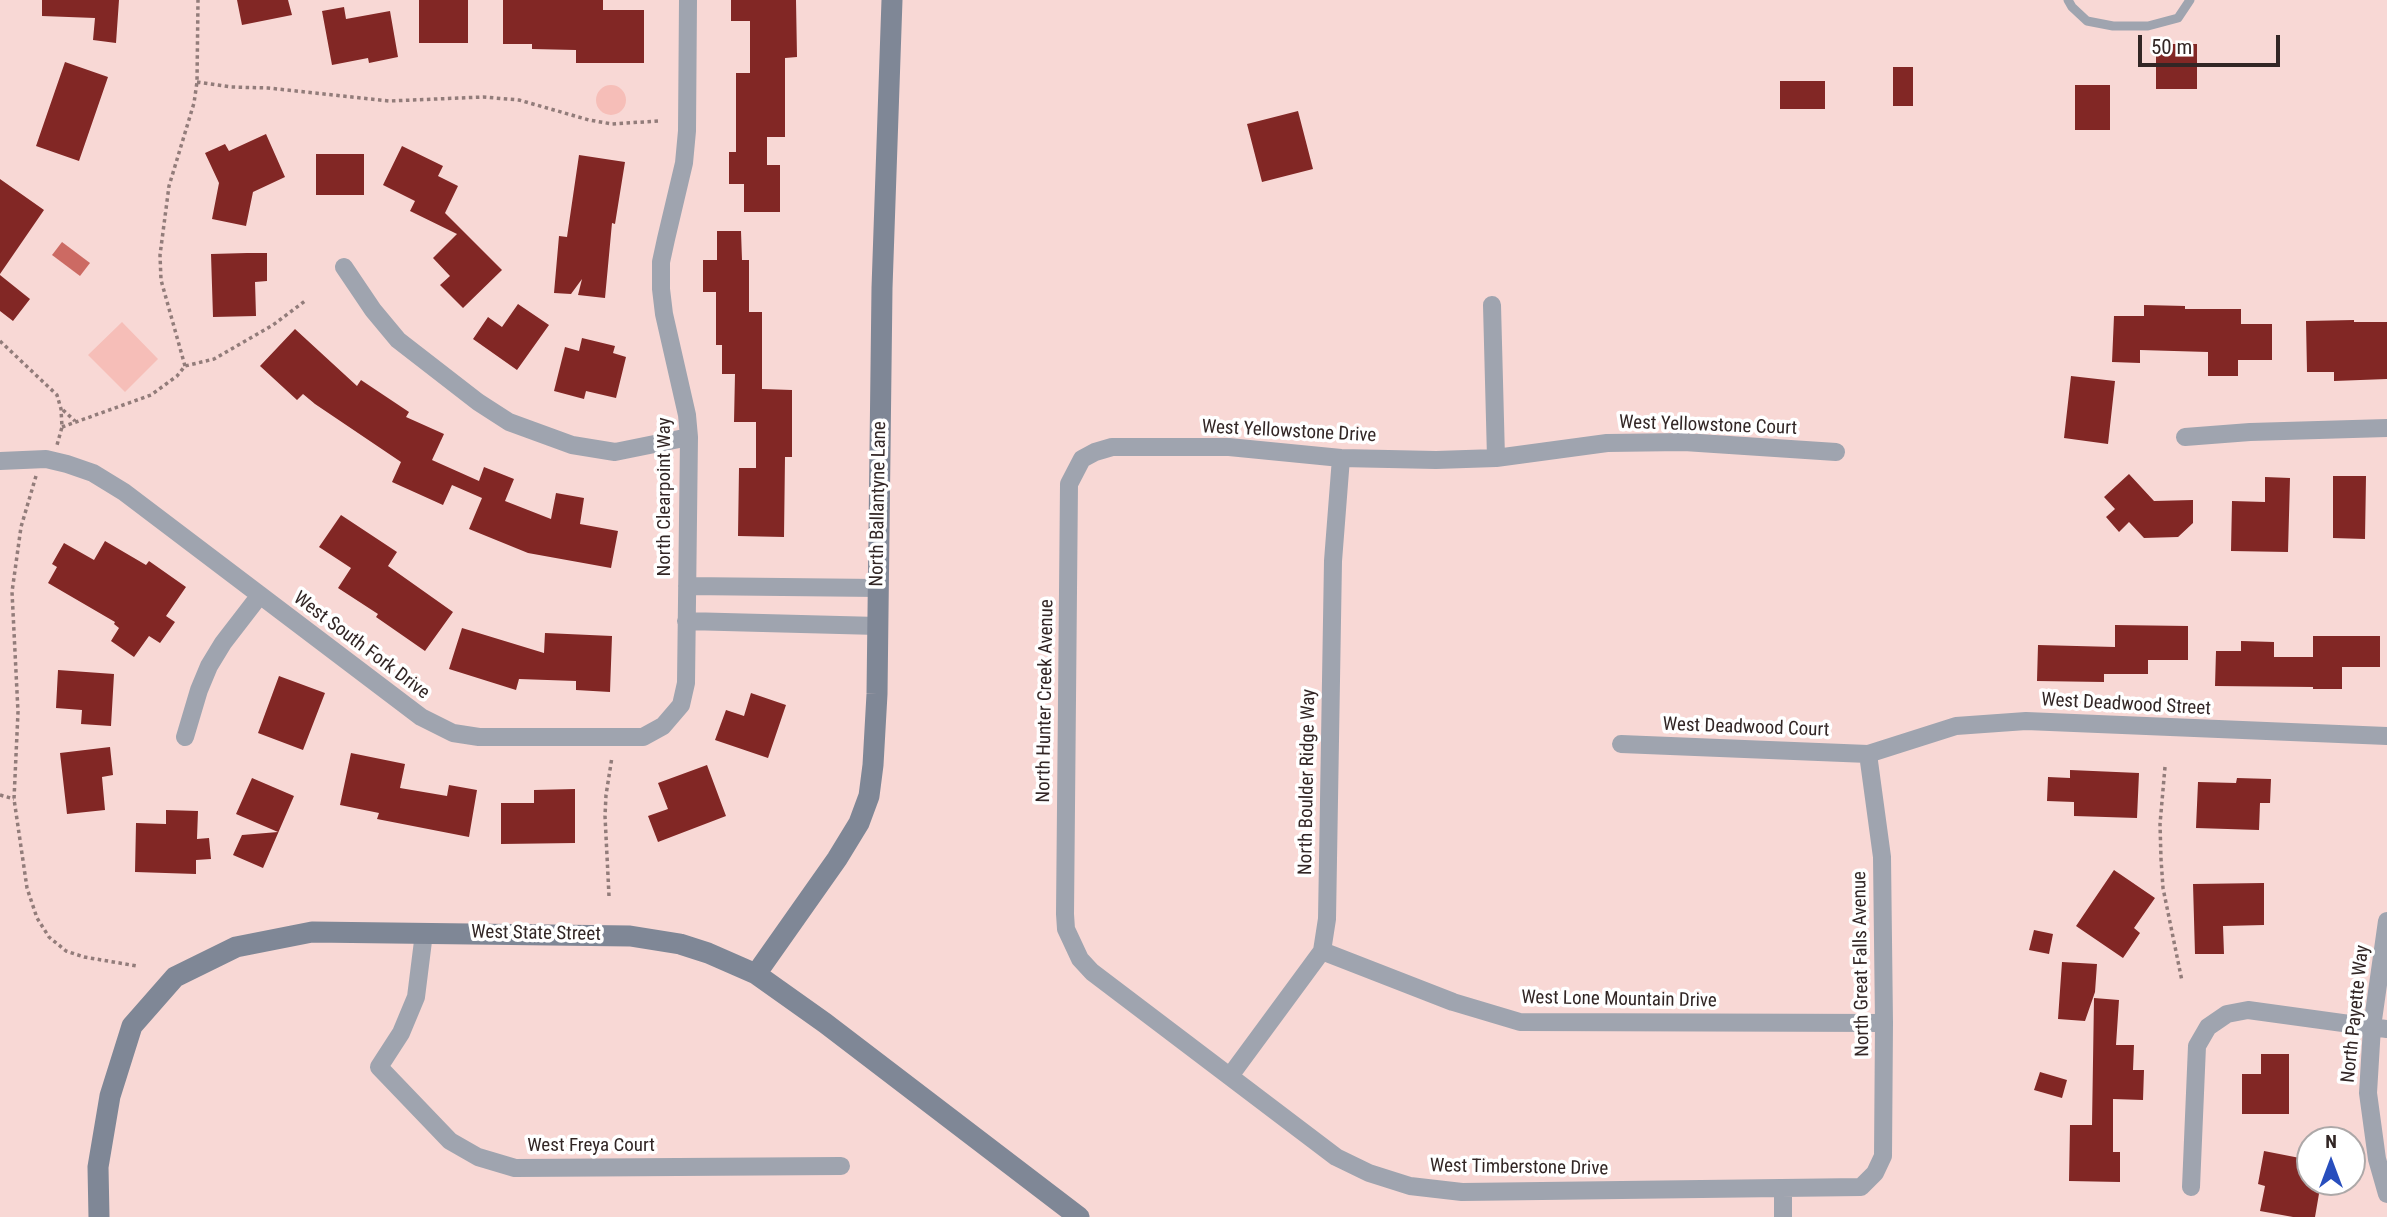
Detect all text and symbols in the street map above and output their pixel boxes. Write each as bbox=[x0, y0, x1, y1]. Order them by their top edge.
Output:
scale bar bbox=[2142, 21, 2284, 65]
text: 50 m bbox=[2151, 35, 2192, 59]
street label: West Yellowstone Court bbox=[1619, 411, 1797, 441]
street label: West Yellowstone Drive bbox=[1201, 416, 1377, 448]
street label: North Clearpoint Way bbox=[654, 417, 676, 577]
street label: North Ballantyne Lane bbox=[866, 421, 892, 587]
street label: West South Fork Drive bbox=[288, 587, 434, 705]
street label: North Hunter Creek Avenue bbox=[1033, 599, 1059, 803]
street label: North Boulder Ridge Way bbox=[1295, 689, 1321, 875]
street label: West Deadwood Street bbox=[2041, 689, 2211, 721]
street label: West Deadwood Court bbox=[1662, 714, 1830, 742]
street label: North Great Falls Avenue bbox=[1849, 871, 1875, 1057]
street label: West State Street bbox=[471, 921, 601, 947]
street label: North Payette Way bbox=[2337, 944, 2375, 1084]
street label: West Lone Mountain Drive bbox=[1521, 987, 1717, 1013]
north arrow bbox=[2296, 1126, 2366, 1196]
text: N bbox=[2325, 1130, 2337, 1153]
street label: West Freya Court bbox=[527, 1135, 655, 1157]
street label: West Timberstone Drive bbox=[1430, 1155, 1608, 1181]

